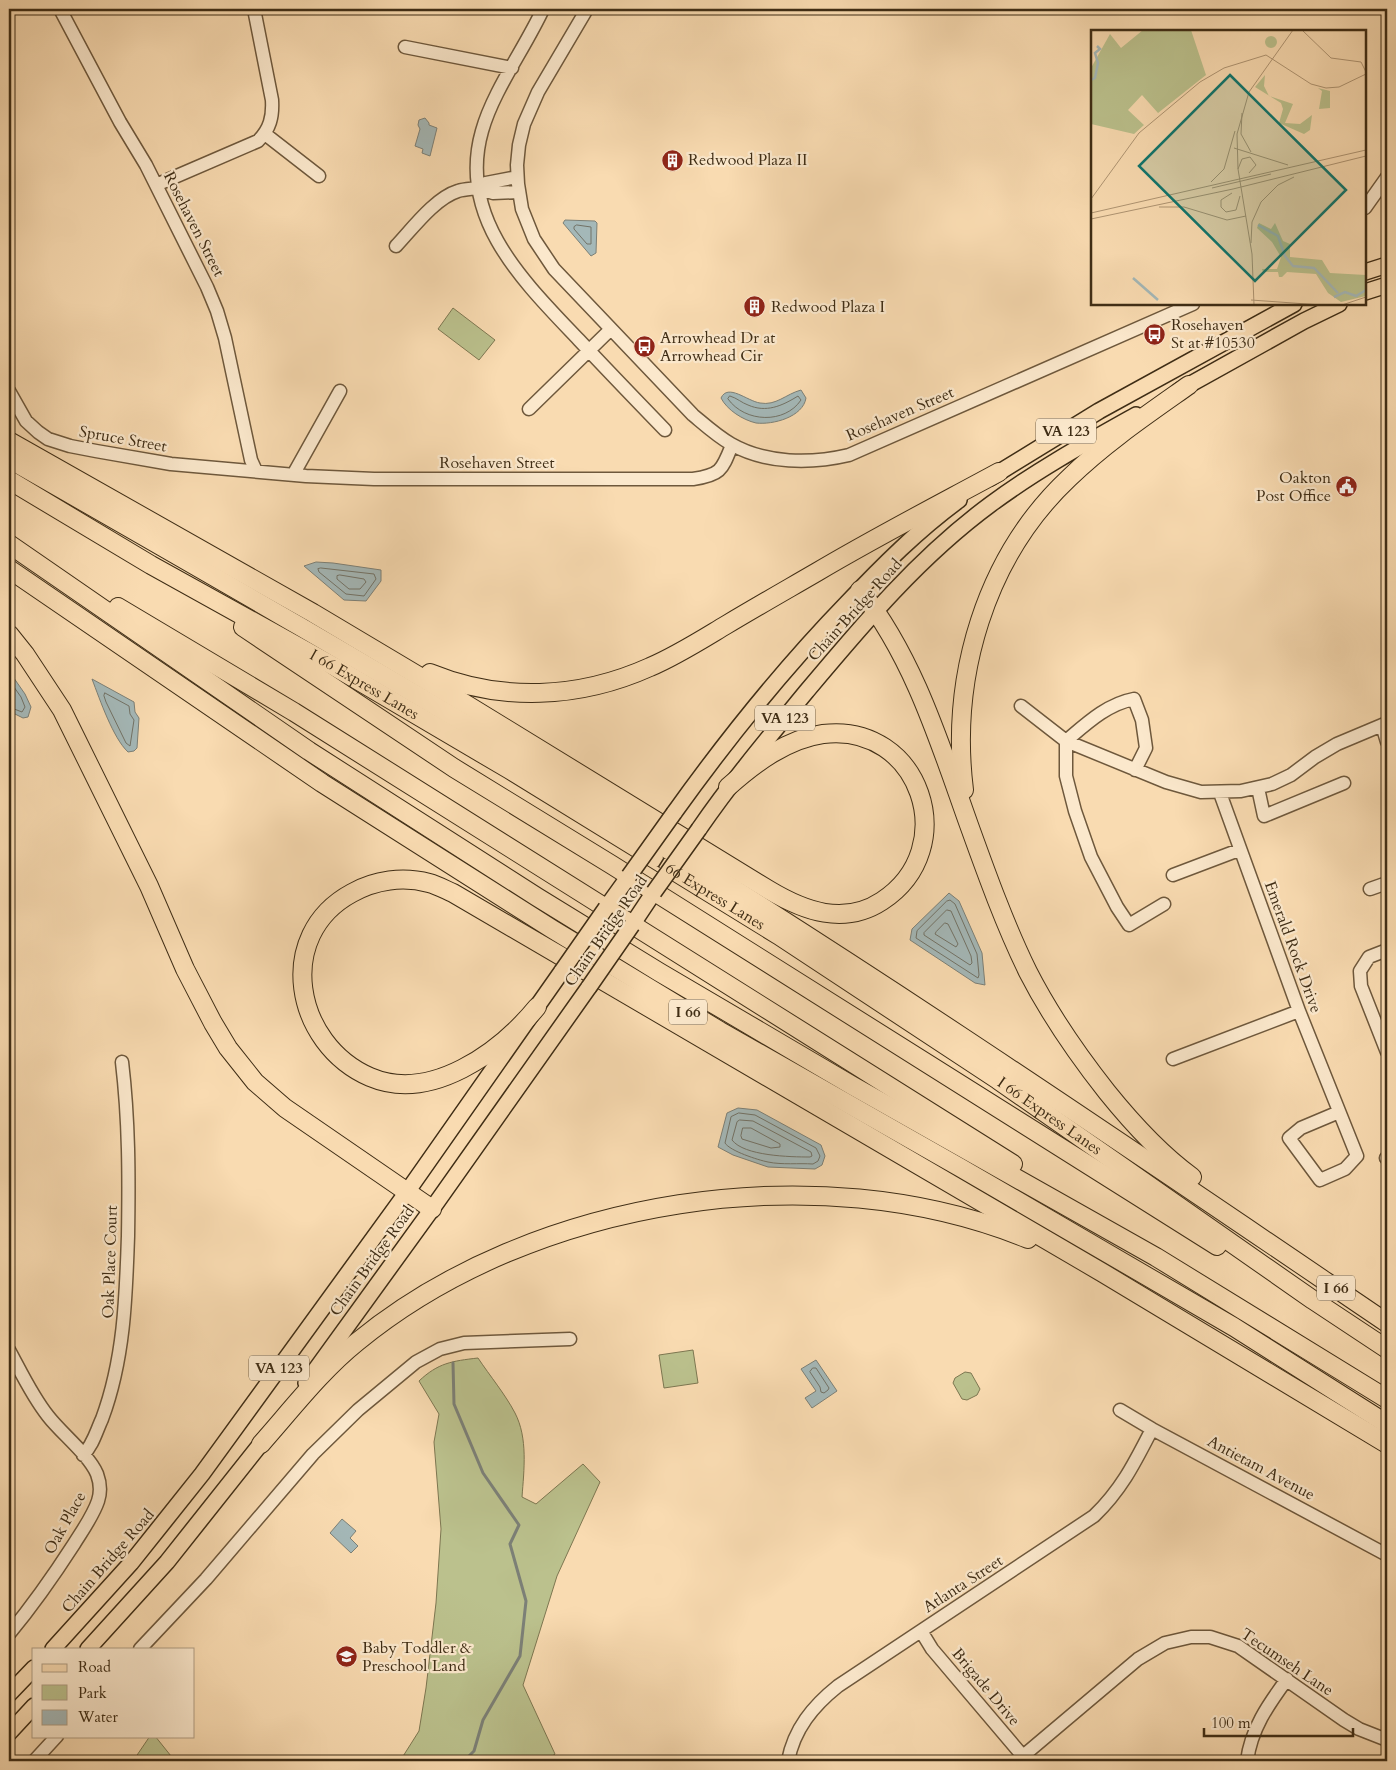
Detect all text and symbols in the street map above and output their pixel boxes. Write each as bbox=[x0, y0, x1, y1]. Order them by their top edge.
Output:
inset map bbox=[1091, 30, 1366, 305]
building icon: Redwood Plaza II bbox=[660, 148, 684, 172]
place label: Redwood Plaza II bbox=[688, 149, 808, 171]
street label: Rosehaven Street bbox=[158, 168, 230, 280]
building icon: Redwood Plaza I bbox=[743, 295, 767, 319]
place label: Redwood Plaza I bbox=[771, 296, 885, 318]
place label: Rosehaven St at #10530 bbox=[1171, 314, 1255, 354]
bus stop icon: Rosehaven St at #10530 bbox=[1143, 322, 1167, 346]
place label: Arrowhead Dr at Arrowhead Cir bbox=[660, 327, 775, 367]
bus stop icon: Arrowhead Dr at Arrowhead Cir bbox=[632, 335, 656, 359]
street label: Rosehaven Street bbox=[843, 381, 957, 447]
road number: VA 123 bbox=[1036, 418, 1096, 444]
street label: Spruce Street bbox=[78, 420, 168, 458]
street label: Rosehaven Street bbox=[439, 452, 555, 474]
place label: Oakton Post Office bbox=[1256, 467, 1331, 507]
public building icon: Oakton Post Office bbox=[1335, 475, 1359, 499]
street label: Chain Bridge Road bbox=[803, 554, 907, 666]
street label: I 66 Express Lanes bbox=[306, 644, 423, 725]
road number: VA 123 bbox=[755, 706, 815, 730]
street label: I 66 Express Lanes bbox=[653, 852, 769, 935]
street label: Chain Bridge Road bbox=[559, 871, 653, 991]
street label: Emerald Rock Drive bbox=[1259, 878, 1327, 1016]
road number: I 66 bbox=[669, 1000, 707, 1024]
street label: I 66 Express Lanes bbox=[993, 1072, 1106, 1160]
street label: Chain Bridge Road bbox=[325, 1201, 420, 1321]
street label: Oak Place Court bbox=[97, 1205, 123, 1319]
road number: I 66 bbox=[1317, 1276, 1355, 1300]
road number: VA 123 bbox=[249, 1356, 309, 1380]
street label: Antietam Avenue bbox=[1203, 1430, 1319, 1506]
street label: Oak Place bbox=[39, 1488, 91, 1558]
street label: Chain Bridge Road bbox=[57, 1504, 160, 1618]
street label: Atlanta Street bbox=[919, 1550, 1007, 1618]
street label: Tecumseh Lane bbox=[1236, 1623, 1338, 1701]
place label: Baby Toddler & Preschool Land bbox=[362, 1637, 472, 1677]
street label: Brigade Drive bbox=[947, 1643, 1025, 1731]
school or university icon: Baby Toddler & Preschool Land bbox=[334, 1645, 358, 1669]
legend bbox=[32, 1648, 195, 1738]
text: Road bbox=[78, 1657, 111, 1677]
text: Park bbox=[78, 1683, 107, 1703]
scale bar bbox=[1204, 1705, 1352, 1737]
text: Water bbox=[77, 1707, 119, 1727]
text: 100 m bbox=[1211, 1713, 1251, 1733]

